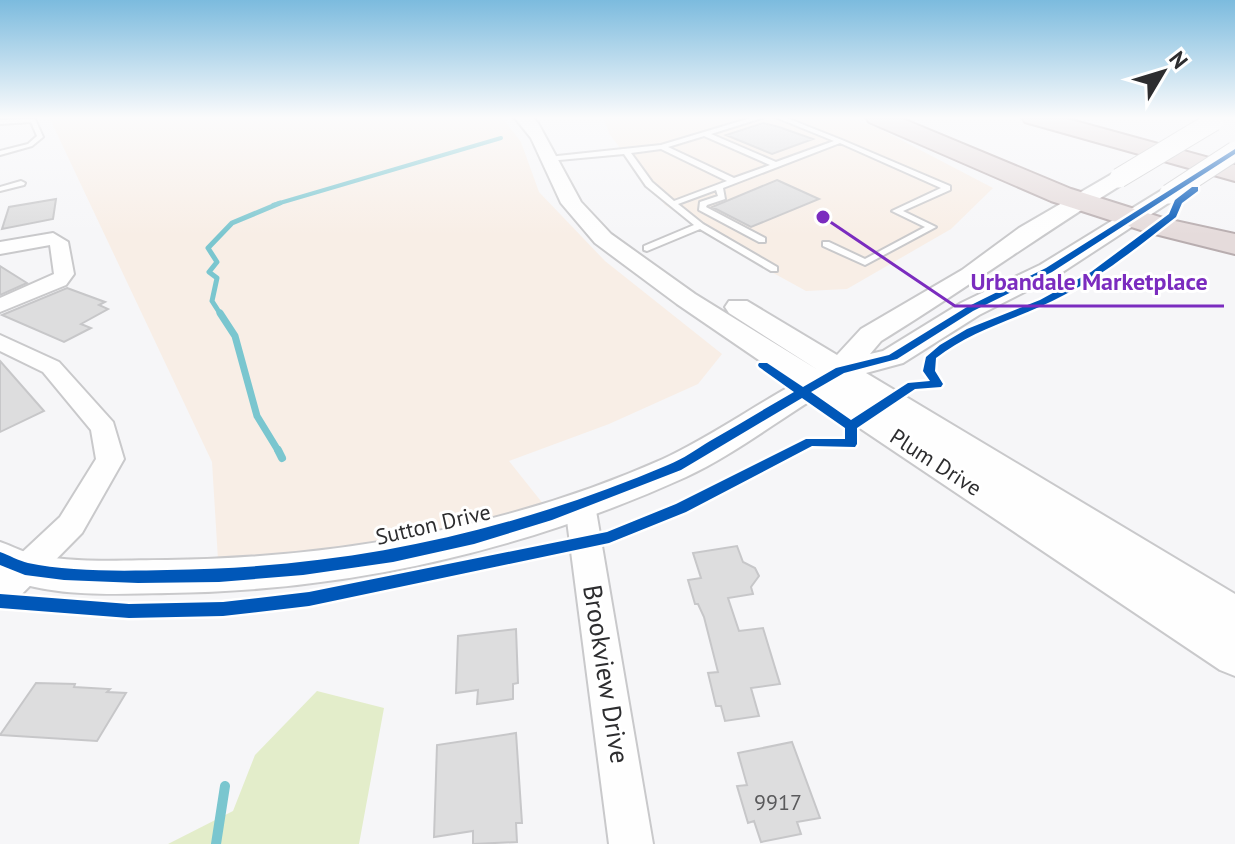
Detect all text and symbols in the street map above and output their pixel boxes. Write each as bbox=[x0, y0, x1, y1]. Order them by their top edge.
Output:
north arrow bbox=[1123, 32, 1203, 112]
text: N bbox=[1163, 45, 1194, 74]
callout: Urbandale Marketplace bbox=[955, 258, 1224, 306]
text: Urbandale Marketplace bbox=[970, 266, 1208, 297]
street label: Plum Drive bbox=[885, 422, 987, 502]
street label: Sutton Drive bbox=[373, 497, 493, 551]
street label: Brookview Drive bbox=[576, 582, 637, 766]
house number: 9917 bbox=[754, 788, 802, 816]

